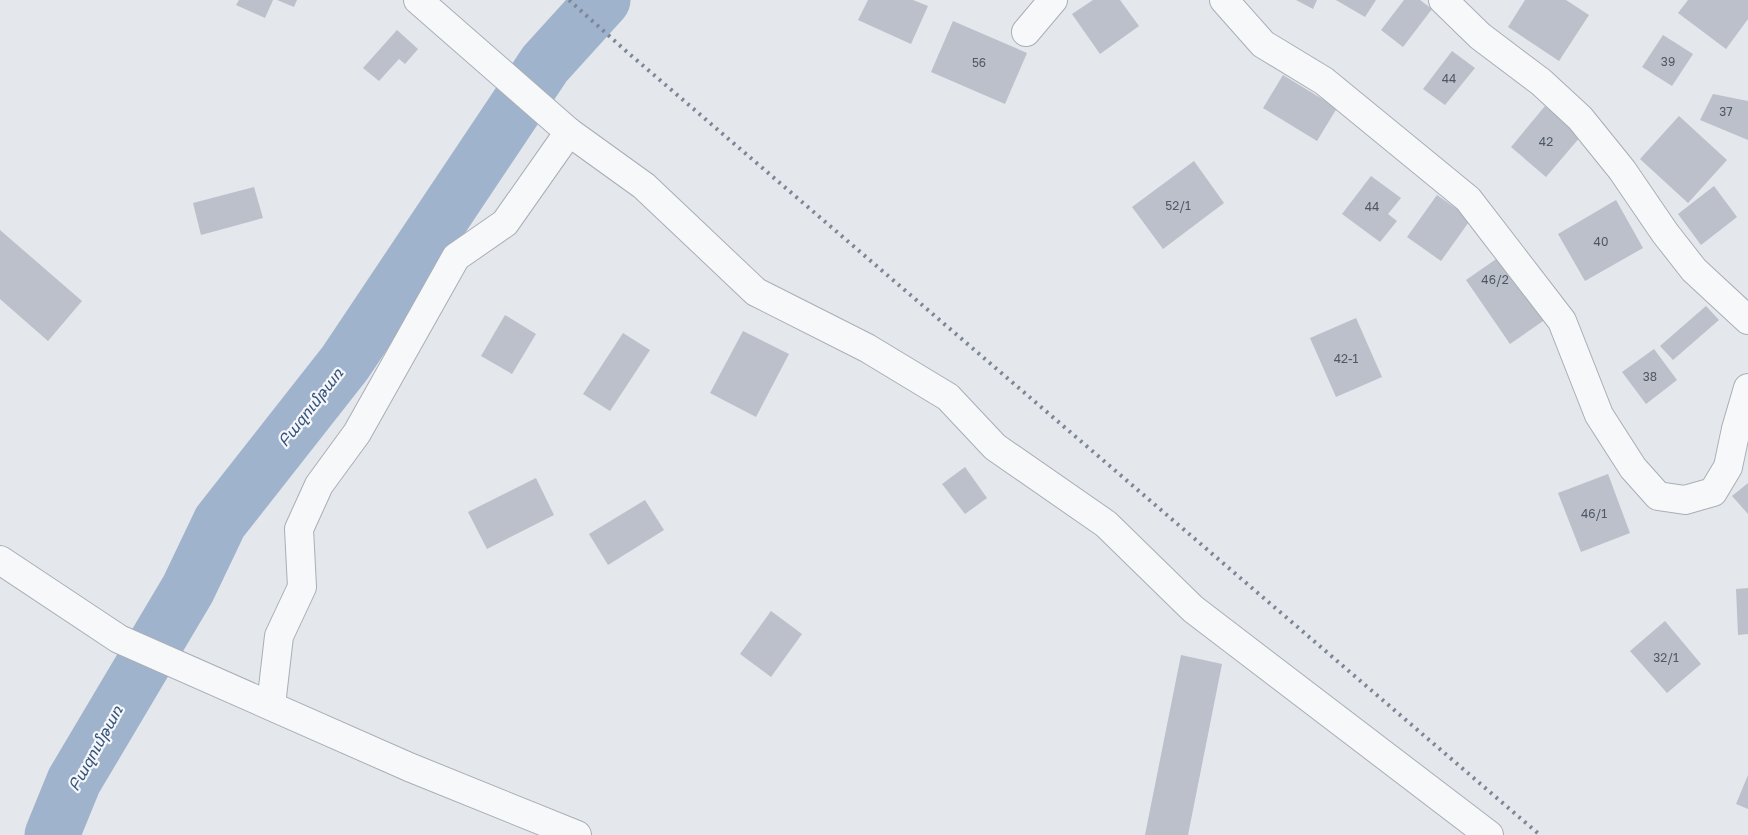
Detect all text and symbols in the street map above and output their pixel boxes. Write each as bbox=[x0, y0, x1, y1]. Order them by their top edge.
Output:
house number: 39 bbox=[1661, 54, 1675, 69]
house number: 56 bbox=[972, 55, 986, 70]
house number: 44 bbox=[1442, 71, 1456, 86]
house number: 37 bbox=[1719, 104, 1733, 119]
house number: 42 bbox=[1539, 134, 1553, 149]
house number: 52/1 bbox=[1165, 198, 1191, 213]
house number: 44 bbox=[1365, 199, 1379, 214]
house number: 40 bbox=[1594, 234, 1608, 249]
house number: 46/2 bbox=[1481, 272, 1509, 287]
house number: 42-1 bbox=[1334, 351, 1359, 366]
water label: Բազումթառ bbox=[273, 363, 348, 450]
house number: 38 bbox=[1643, 369, 1657, 384]
house number: 46/1 bbox=[1581, 506, 1607, 521]
house number: 32/1 bbox=[1653, 650, 1679, 665]
water label: Բազումթառ bbox=[63, 701, 127, 794]

